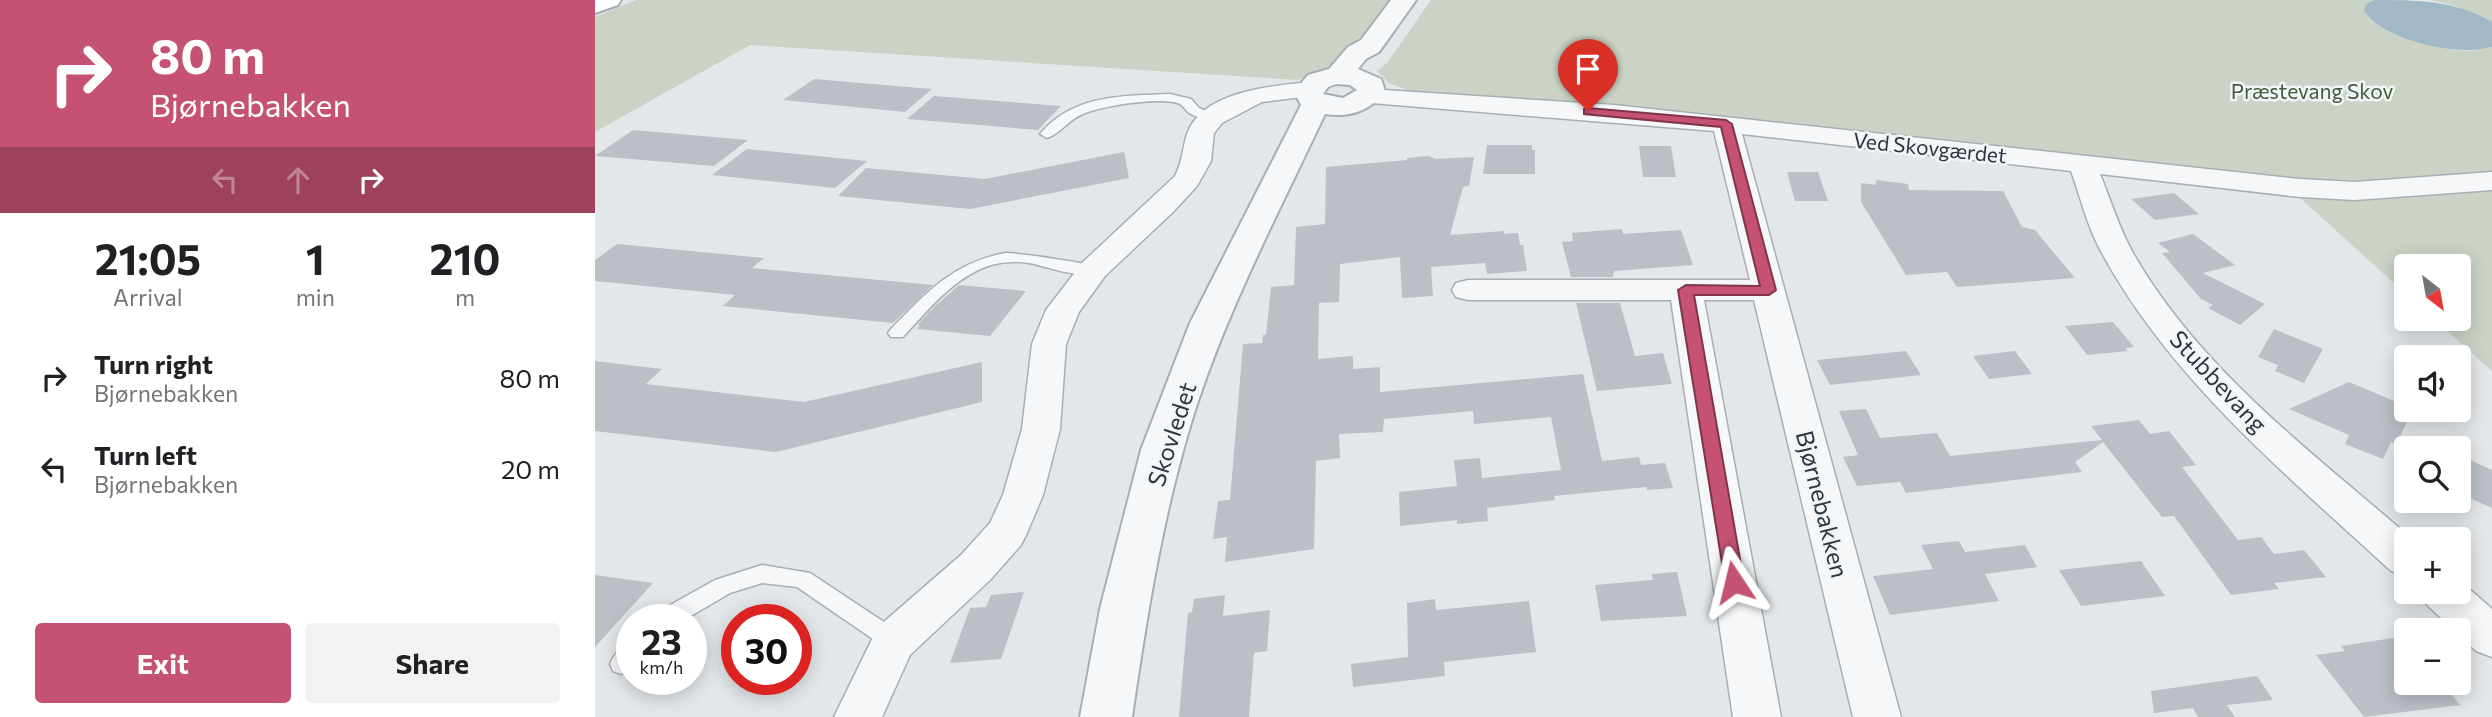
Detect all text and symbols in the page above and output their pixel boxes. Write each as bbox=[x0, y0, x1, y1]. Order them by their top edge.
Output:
text: 80 m bbox=[150, 24, 265, 84]
icon: right bbox=[35, 28, 126, 119]
pin bbox=[1558, 39, 1618, 111]
icon: arrive bbox=[1569, 50, 1607, 88]
park label: Præstevang Skov bbox=[2231, 78, 2393, 103]
text: Bjørnebakken bbox=[150, 84, 351, 124]
street label: Ved Skovgærdet bbox=[1852, 127, 2008, 167]
icon: left bbox=[206, 161, 244, 199]
icon: ahead bbox=[279, 161, 317, 199]
icon: right bbox=[352, 161, 390, 199]
text: 21:05 bbox=[95, 232, 201, 284]
text: 1 bbox=[306, 232, 325, 284]
text: 210 bbox=[430, 232, 500, 284]
north arrow bbox=[2394, 254, 2471, 331]
map controls bbox=[2394, 254, 2471, 695]
text: Arrival bbox=[113, 283, 183, 311]
text: min bbox=[296, 283, 335, 311]
text: m bbox=[455, 283, 475, 311]
street label: Stubbevang bbox=[2164, 324, 2274, 438]
button: sound bbox=[2394, 345, 2471, 422]
text: Turn right bbox=[94, 348, 213, 379]
icon: right bbox=[35, 359, 73, 397]
text: 80 m bbox=[500, 362, 560, 393]
street label: Skovledet bbox=[1141, 378, 1201, 490]
text: Bjørnebakken bbox=[94, 379, 238, 407]
street label: Bjørnebakken bbox=[1791, 427, 1855, 581]
button: search bbox=[2394, 436, 2471, 513]
text: Turn left bbox=[94, 439, 197, 470]
icon: left bbox=[35, 450, 73, 488]
text: 20 m bbox=[501, 453, 560, 484]
text: Bjørnebakken bbox=[94, 470, 238, 498]
button: + bbox=[2394, 527, 2471, 604]
position arrow bbox=[1697, 545, 1771, 619]
speed limit sign: 30 bbox=[721, 604, 812, 695]
button: − bbox=[2394, 618, 2471, 695]
text: 23 bbox=[641, 619, 682, 662]
button: Exit bbox=[35, 623, 291, 703]
button: Share bbox=[305, 623, 560, 703]
text: km/h bbox=[640, 656, 683, 678]

